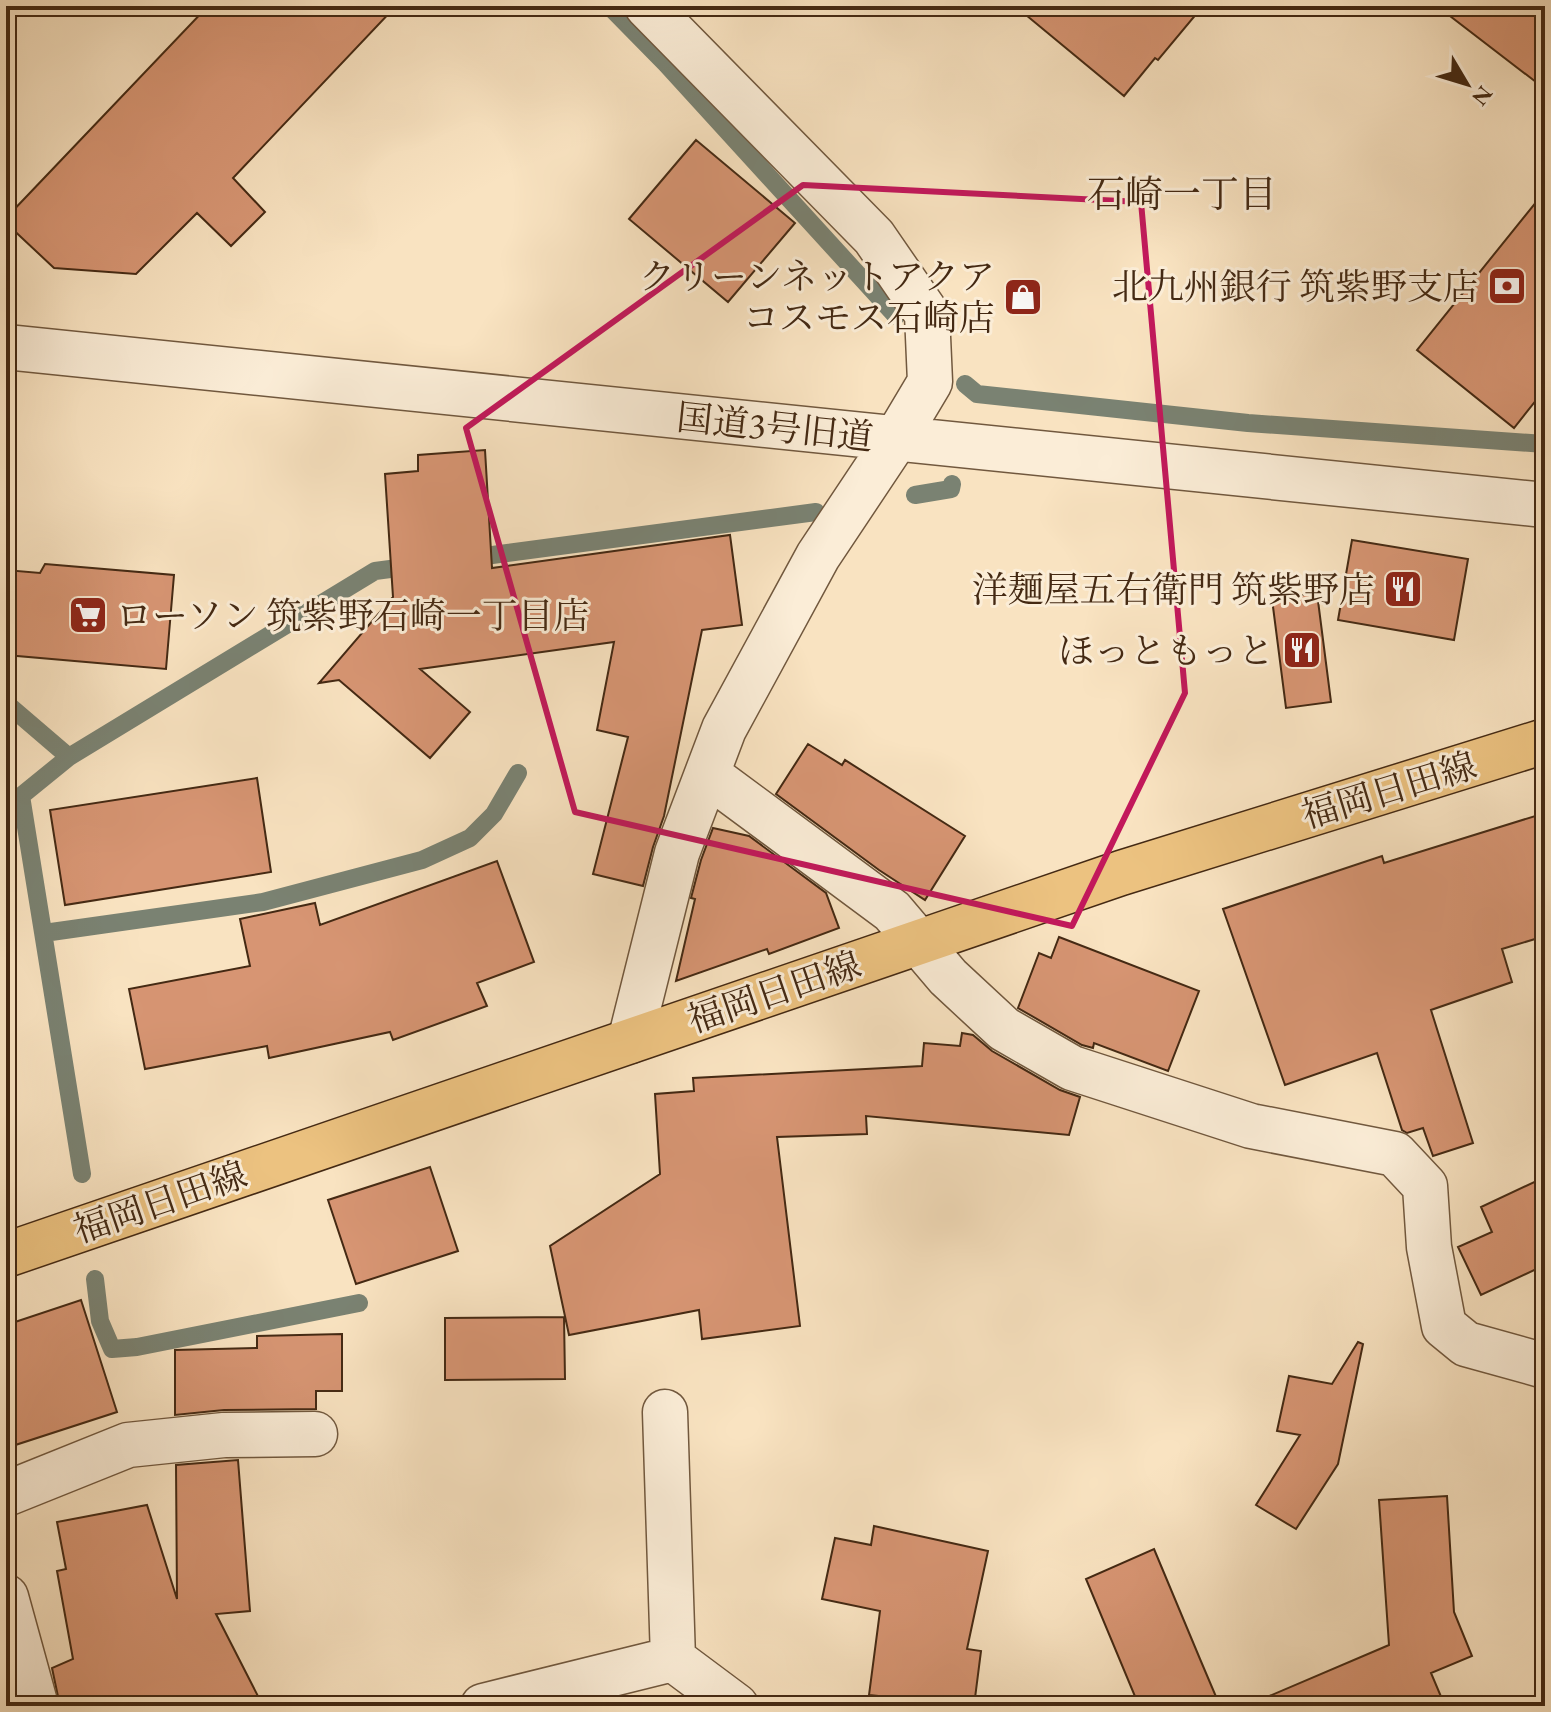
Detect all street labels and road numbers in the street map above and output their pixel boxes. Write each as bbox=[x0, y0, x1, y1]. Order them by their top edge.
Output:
street label: 国道3号旧道 bbox=[674, 393, 876, 461]
street label: 福岡日田線 bbox=[1296, 741, 1482, 839]
street label: 福岡日田線 bbox=[681, 940, 867, 1044]
street label: 福岡日田線 bbox=[67, 1150, 253, 1254]

